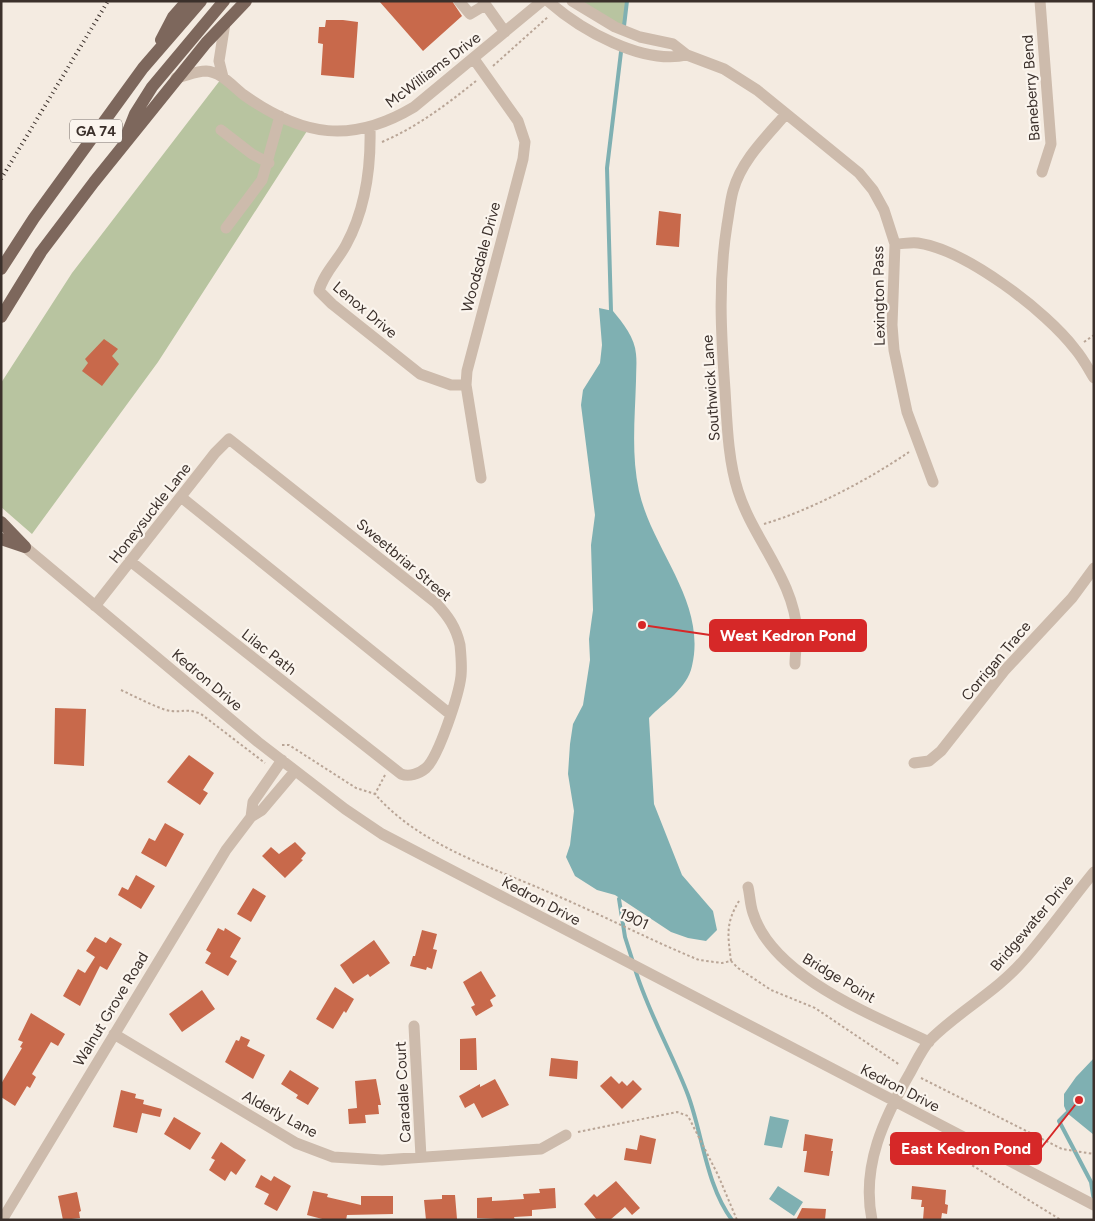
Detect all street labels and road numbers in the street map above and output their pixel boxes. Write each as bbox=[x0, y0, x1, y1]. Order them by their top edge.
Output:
street label: McWilliams Drive bbox=[382, 28, 484, 112]
street label: Baneberry Bend bbox=[1018, 34, 1044, 142]
road number: GA 74 bbox=[70, 120, 122, 142]
street label: Woodsdale Drive bbox=[458, 200, 504, 314]
street label: Lexington Pass bbox=[869, 246, 889, 346]
street label: Lenox Drive bbox=[329, 278, 401, 342]
street label: Southwick Lane bbox=[698, 334, 724, 442]
street label: Honeysuckle Lane bbox=[105, 459, 195, 567]
street label: Sweetbriar Street bbox=[353, 515, 455, 605]
street label: Corrigan Trace bbox=[958, 618, 1034, 704]
street label: Lilac Path bbox=[238, 625, 300, 679]
street label: Kedron Drive bbox=[168, 645, 246, 715]
street label: Bridgewater Drive bbox=[987, 871, 1077, 975]
street label: Kedron Drive bbox=[499, 873, 583, 929]
street label: 1901 bbox=[616, 904, 652, 934]
street label: Walnut Grove Road bbox=[70, 949, 152, 1069]
street label: Bridge Point bbox=[799, 949, 879, 1007]
street label: Caradale Court bbox=[391, 1041, 415, 1143]
street label: Kedron Drive bbox=[857, 1060, 943, 1116]
street label: Alderly Lane bbox=[239, 1087, 321, 1141]

